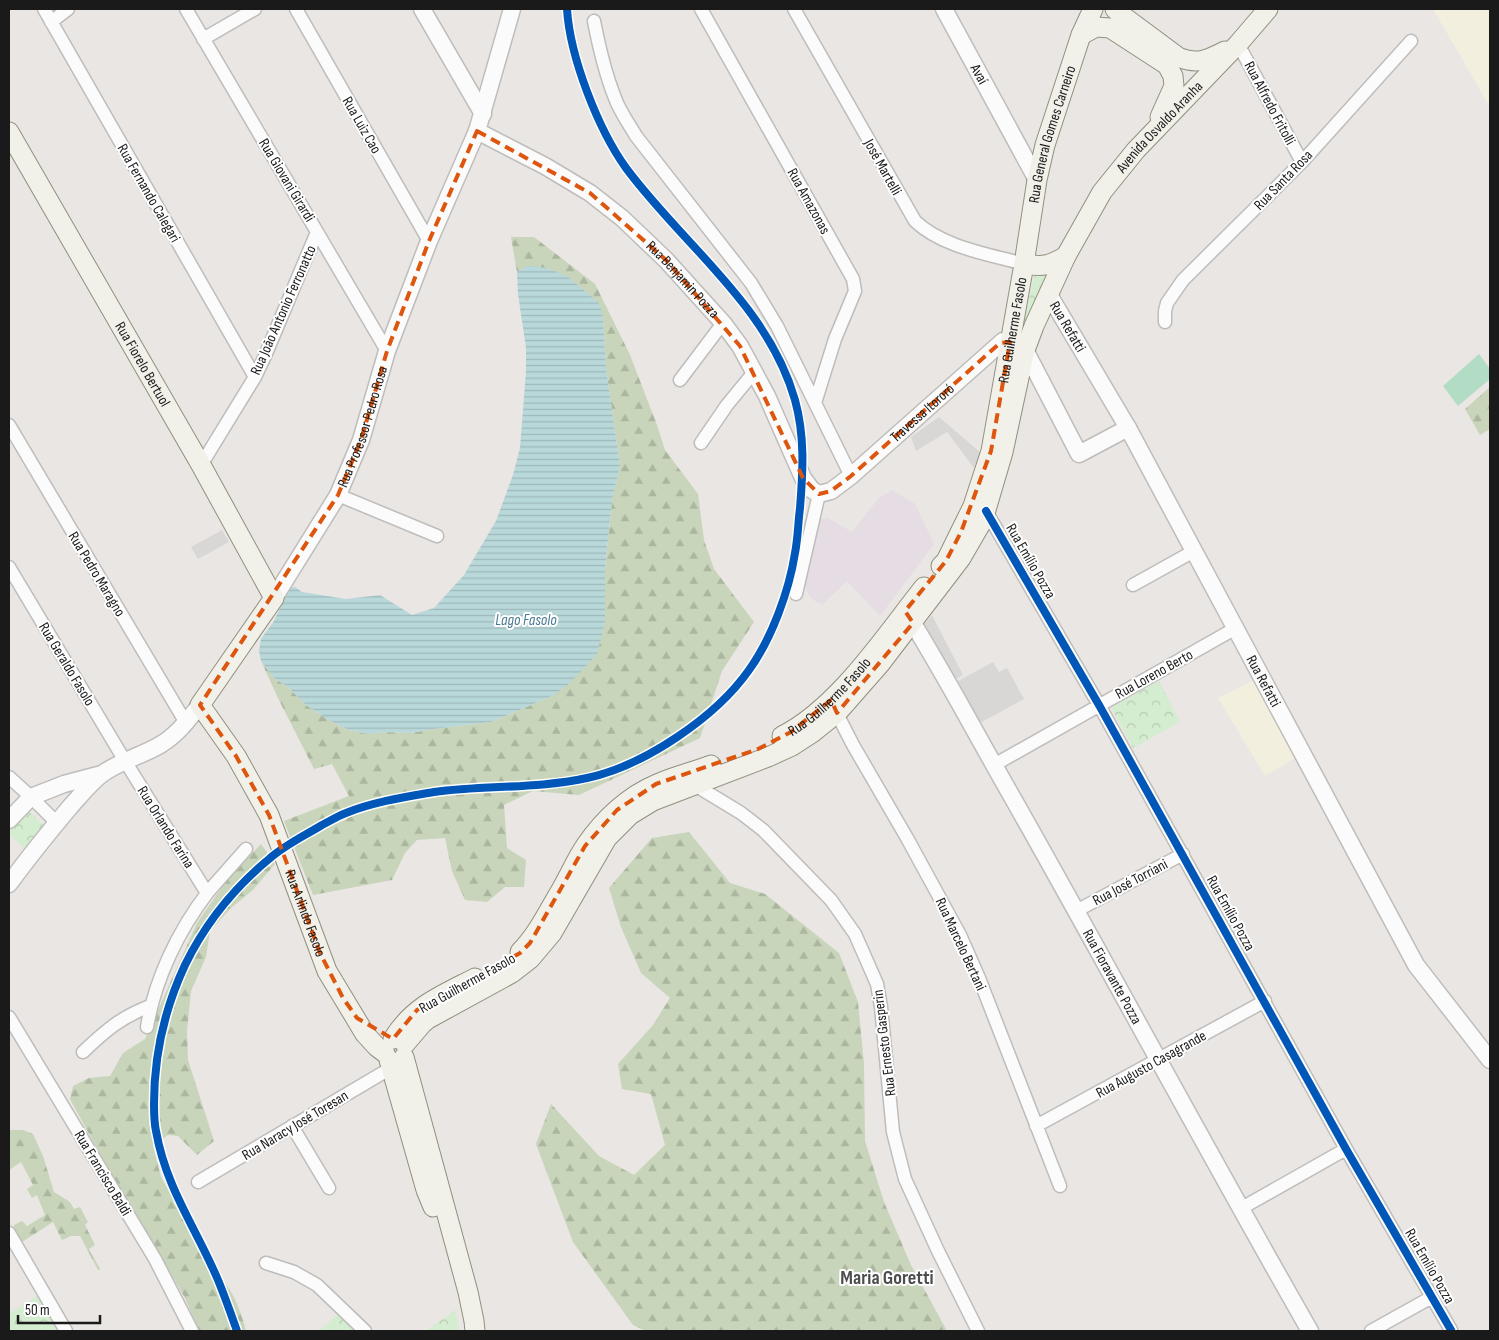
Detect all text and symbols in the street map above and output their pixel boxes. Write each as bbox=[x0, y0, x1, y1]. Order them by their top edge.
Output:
street label: Rua Alfredo Fritolli bbox=[1240, 58, 1300, 149]
street label: Avaí bbox=[965, 60, 992, 88]
street label: Rua General Gomes Carneiro bbox=[1025, 63, 1080, 205]
street label: Avenida Osvaldo Aranha bbox=[1112, 77, 1207, 178]
street label: Rua Luiz Cao bbox=[338, 93, 385, 157]
street label: Rua Giovani Girardi bbox=[254, 135, 319, 226]
street label: José Martelli bbox=[859, 135, 906, 199]
street label: Rua Fernando Calegari bbox=[113, 140, 185, 246]
street label: Rua Santa Rosa bbox=[1250, 146, 1317, 215]
street label: Rua Amazonas bbox=[783, 165, 834, 238]
street label: Rua Benjamin Pozza bbox=[642, 237, 723, 323]
street label: Rua João Antonio Ferronatto bbox=[246, 242, 321, 378]
street label: Rua Guilherme Fasolo bbox=[994, 276, 1032, 385]
street label: Rua Refatti bbox=[1045, 298, 1090, 356]
street label: Rua Fiorelo Bertuol bbox=[110, 319, 174, 410]
street label: Rua Professor Pedro Rosa bbox=[333, 364, 392, 490]
street label: Travessa Itororó bbox=[886, 380, 959, 447]
street label: Rua Emílio Pozza bbox=[1001, 520, 1060, 602]
street label: Rua Pedro Maragno bbox=[64, 528, 129, 620]
water label: Lago Fasolo bbox=[495, 611, 557, 630]
street label: Rua Geraldo Fasolo bbox=[34, 619, 99, 710]
street label: Rua Loreno Berto bbox=[1112, 645, 1196, 704]
street label: Rua Refatti bbox=[1242, 652, 1285, 711]
street label: Rua Guilherme Fasolo bbox=[785, 654, 875, 741]
street label: Rua Orlando Farina bbox=[133, 783, 198, 872]
street label: Rua José Torriani bbox=[1089, 855, 1171, 910]
street label: Rua Arlindo Fasolo bbox=[280, 867, 330, 960]
street label: Rua Emílio Pozza bbox=[1202, 872, 1259, 955]
street label: Rua Marcelo Bertani bbox=[931, 895, 990, 994]
street label: Rua Fioravante Pozza bbox=[1078, 926, 1146, 1028]
street label: Rua Guilherme Fasolo bbox=[416, 949, 519, 1018]
street label: Rua Ernesto Gasperin bbox=[869, 989, 900, 1097]
street label: Rua Augusto Casagrande bbox=[1093, 1026, 1210, 1103]
street label: Rua Naracy José Toresan bbox=[239, 1086, 352, 1165]
street label: Rua Francisco Baldi bbox=[70, 1127, 136, 1220]
street label: Rua Emílio Pozza bbox=[1400, 1225, 1459, 1307]
district label: Maria Goretti bbox=[840, 1266, 934, 1290]
scale bar bbox=[18, 1292, 100, 1324]
text: 50 m bbox=[25, 1301, 50, 1320]

